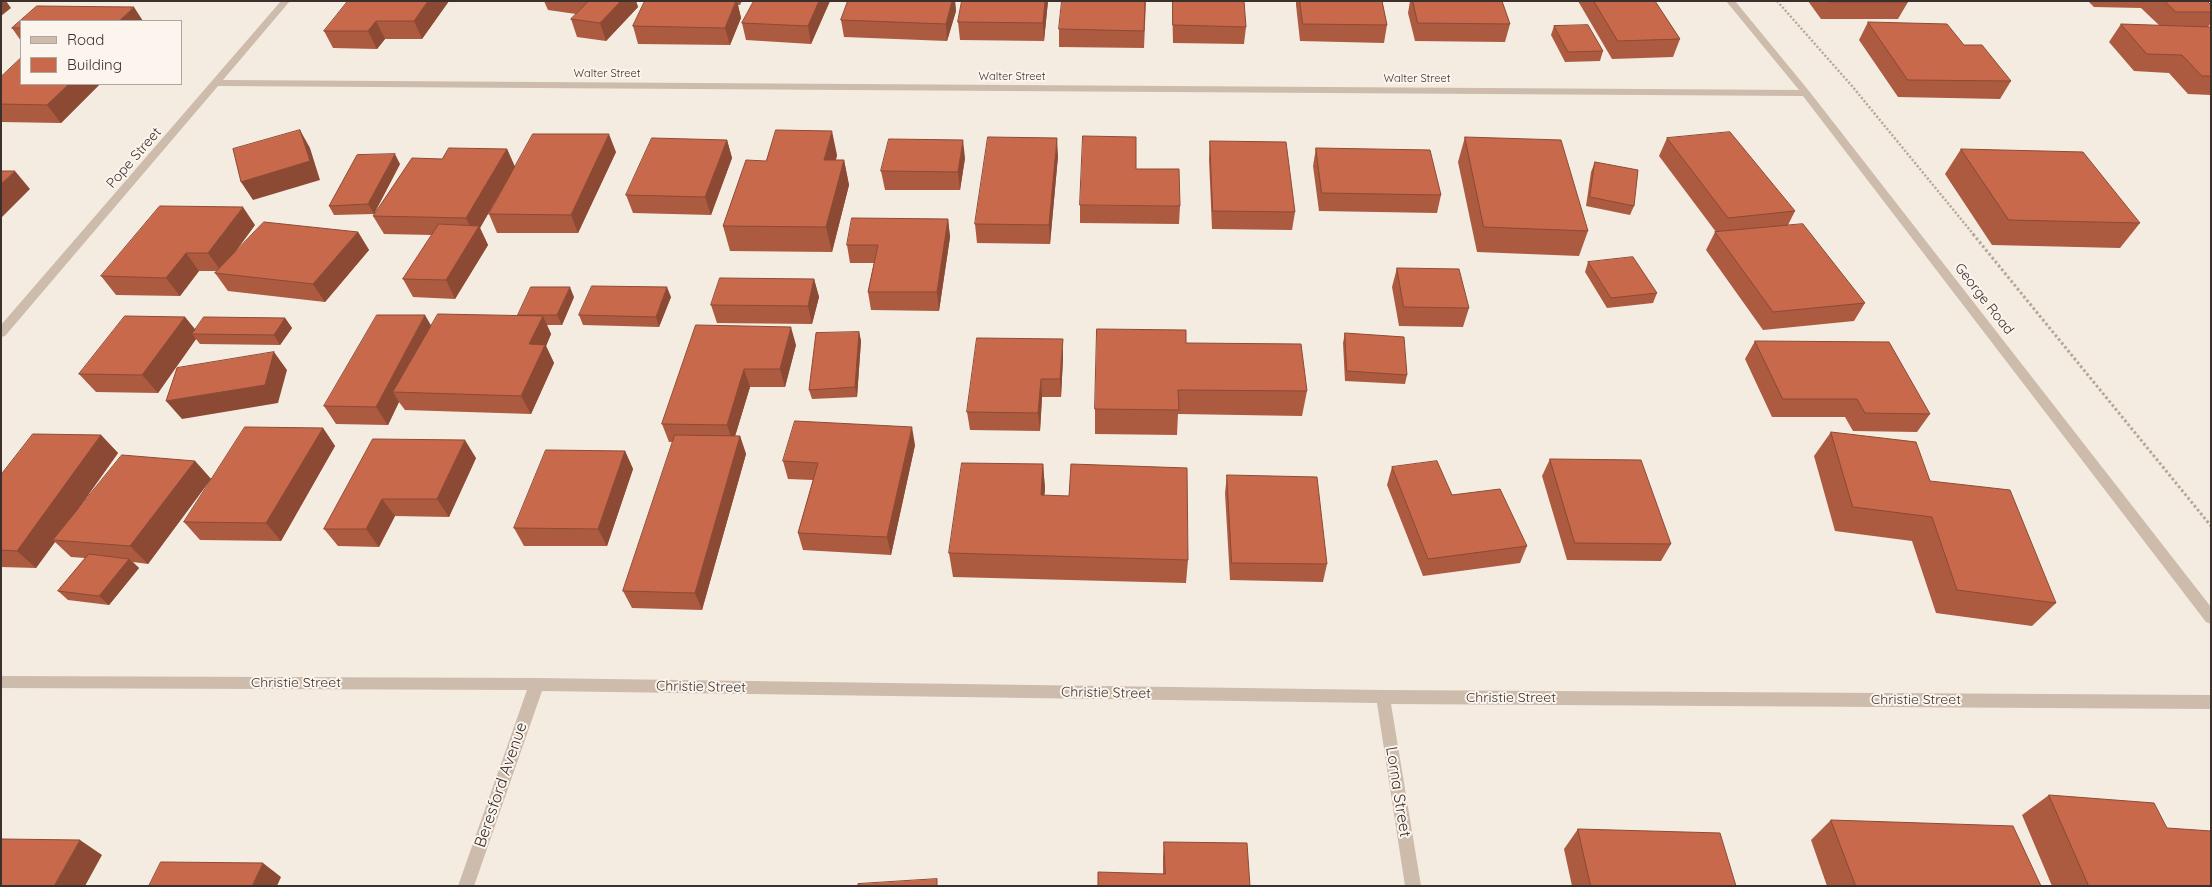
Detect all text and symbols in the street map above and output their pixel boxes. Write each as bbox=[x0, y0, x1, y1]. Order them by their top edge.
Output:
legend bbox=[20, 20, 182, 85]
text: Road bbox=[67, 30, 104, 49]
text: Building bbox=[67, 55, 122, 74]
street label: Walter Street bbox=[574, 67, 640, 81]
street label: Walter Street bbox=[979, 70, 1045, 84]
street label: Walter Street bbox=[1384, 72, 1450, 86]
street label: Pope Street bbox=[103, 124, 165, 192]
street label: George Road bbox=[1951, 260, 2017, 338]
street label: Christie Street bbox=[251, 675, 341, 691]
street label: Christie Street bbox=[656, 678, 746, 696]
street label: Christie Street bbox=[1061, 684, 1151, 702]
street label: Christie Street bbox=[1466, 690, 1556, 706]
street label: Christie Street bbox=[1871, 692, 1961, 708]
street label: Beresford Avenue bbox=[471, 720, 531, 850]
street label: Lorna Street bbox=[1381, 745, 1415, 839]

